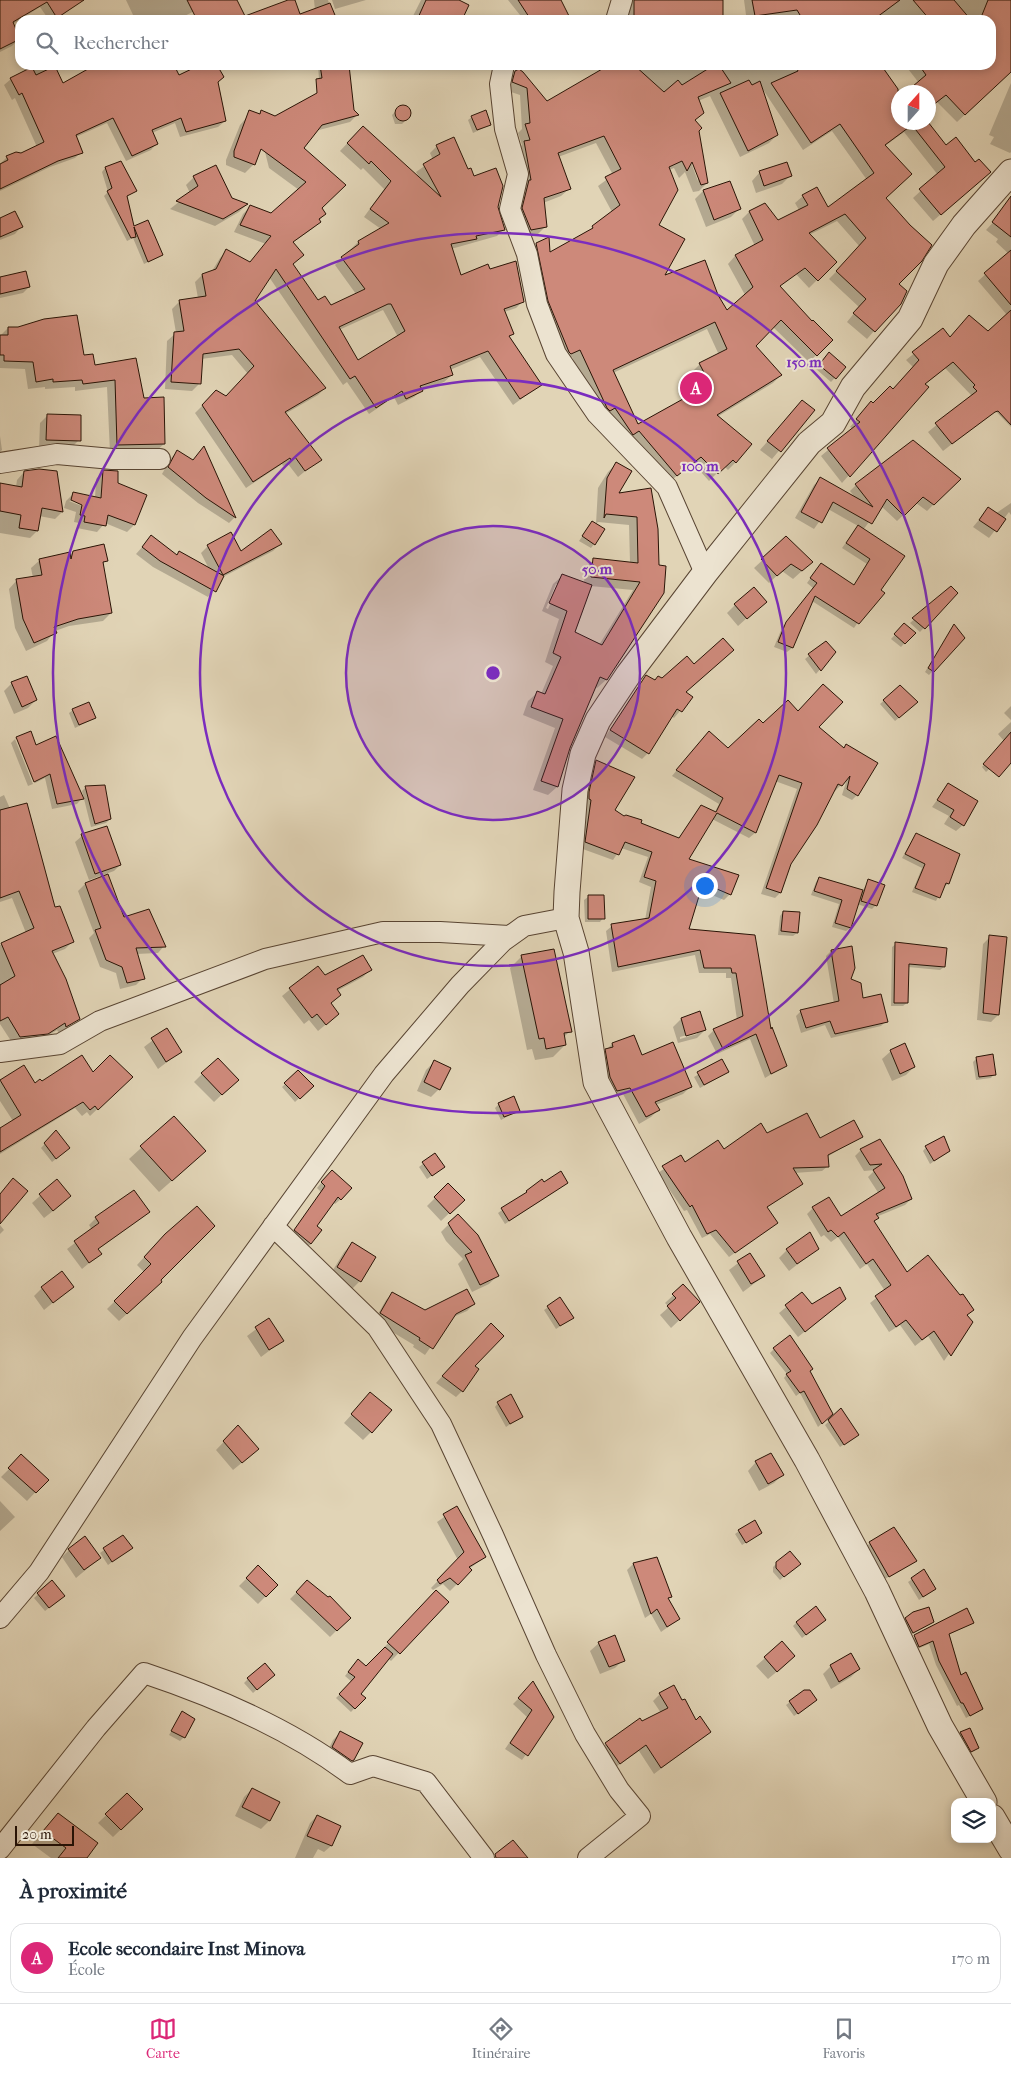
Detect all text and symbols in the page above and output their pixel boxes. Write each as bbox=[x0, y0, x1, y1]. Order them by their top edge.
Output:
search box bbox=[15, 15, 996, 70]
icon: search bbox=[33, 29, 61, 57]
text: Rechercher bbox=[73, 32, 169, 54]
north arrow bbox=[891, 85, 936, 130]
text: 150 m bbox=[786, 353, 822, 371]
pin: A bbox=[680, 369, 712, 407]
text: 100 m bbox=[681, 457, 719, 475]
text: 50 m bbox=[582, 560, 613, 578]
centre of rings bbox=[484, 664, 502, 682]
your location bbox=[692, 873, 718, 899]
map controls bbox=[951, 1798, 996, 1843]
button: layers bbox=[951, 1798, 996, 1843]
scale bar bbox=[15, 1823, 74, 1846]
text: 20 m bbox=[22, 1826, 52, 1843]
text: À proximité bbox=[20, 1879, 127, 1903]
text: Ecole secondaire Inst Minova bbox=[68, 1938, 305, 1960]
text: A bbox=[32, 1949, 42, 1968]
text: 170 m bbox=[951, 1949, 990, 1968]
text: École bbox=[68, 1960, 105, 1979]
tab: Carte bbox=[146, 2015, 180, 2062]
tab: Itinéraire bbox=[472, 2015, 530, 2062]
tab: Favoris bbox=[822, 2015, 865, 2062]

